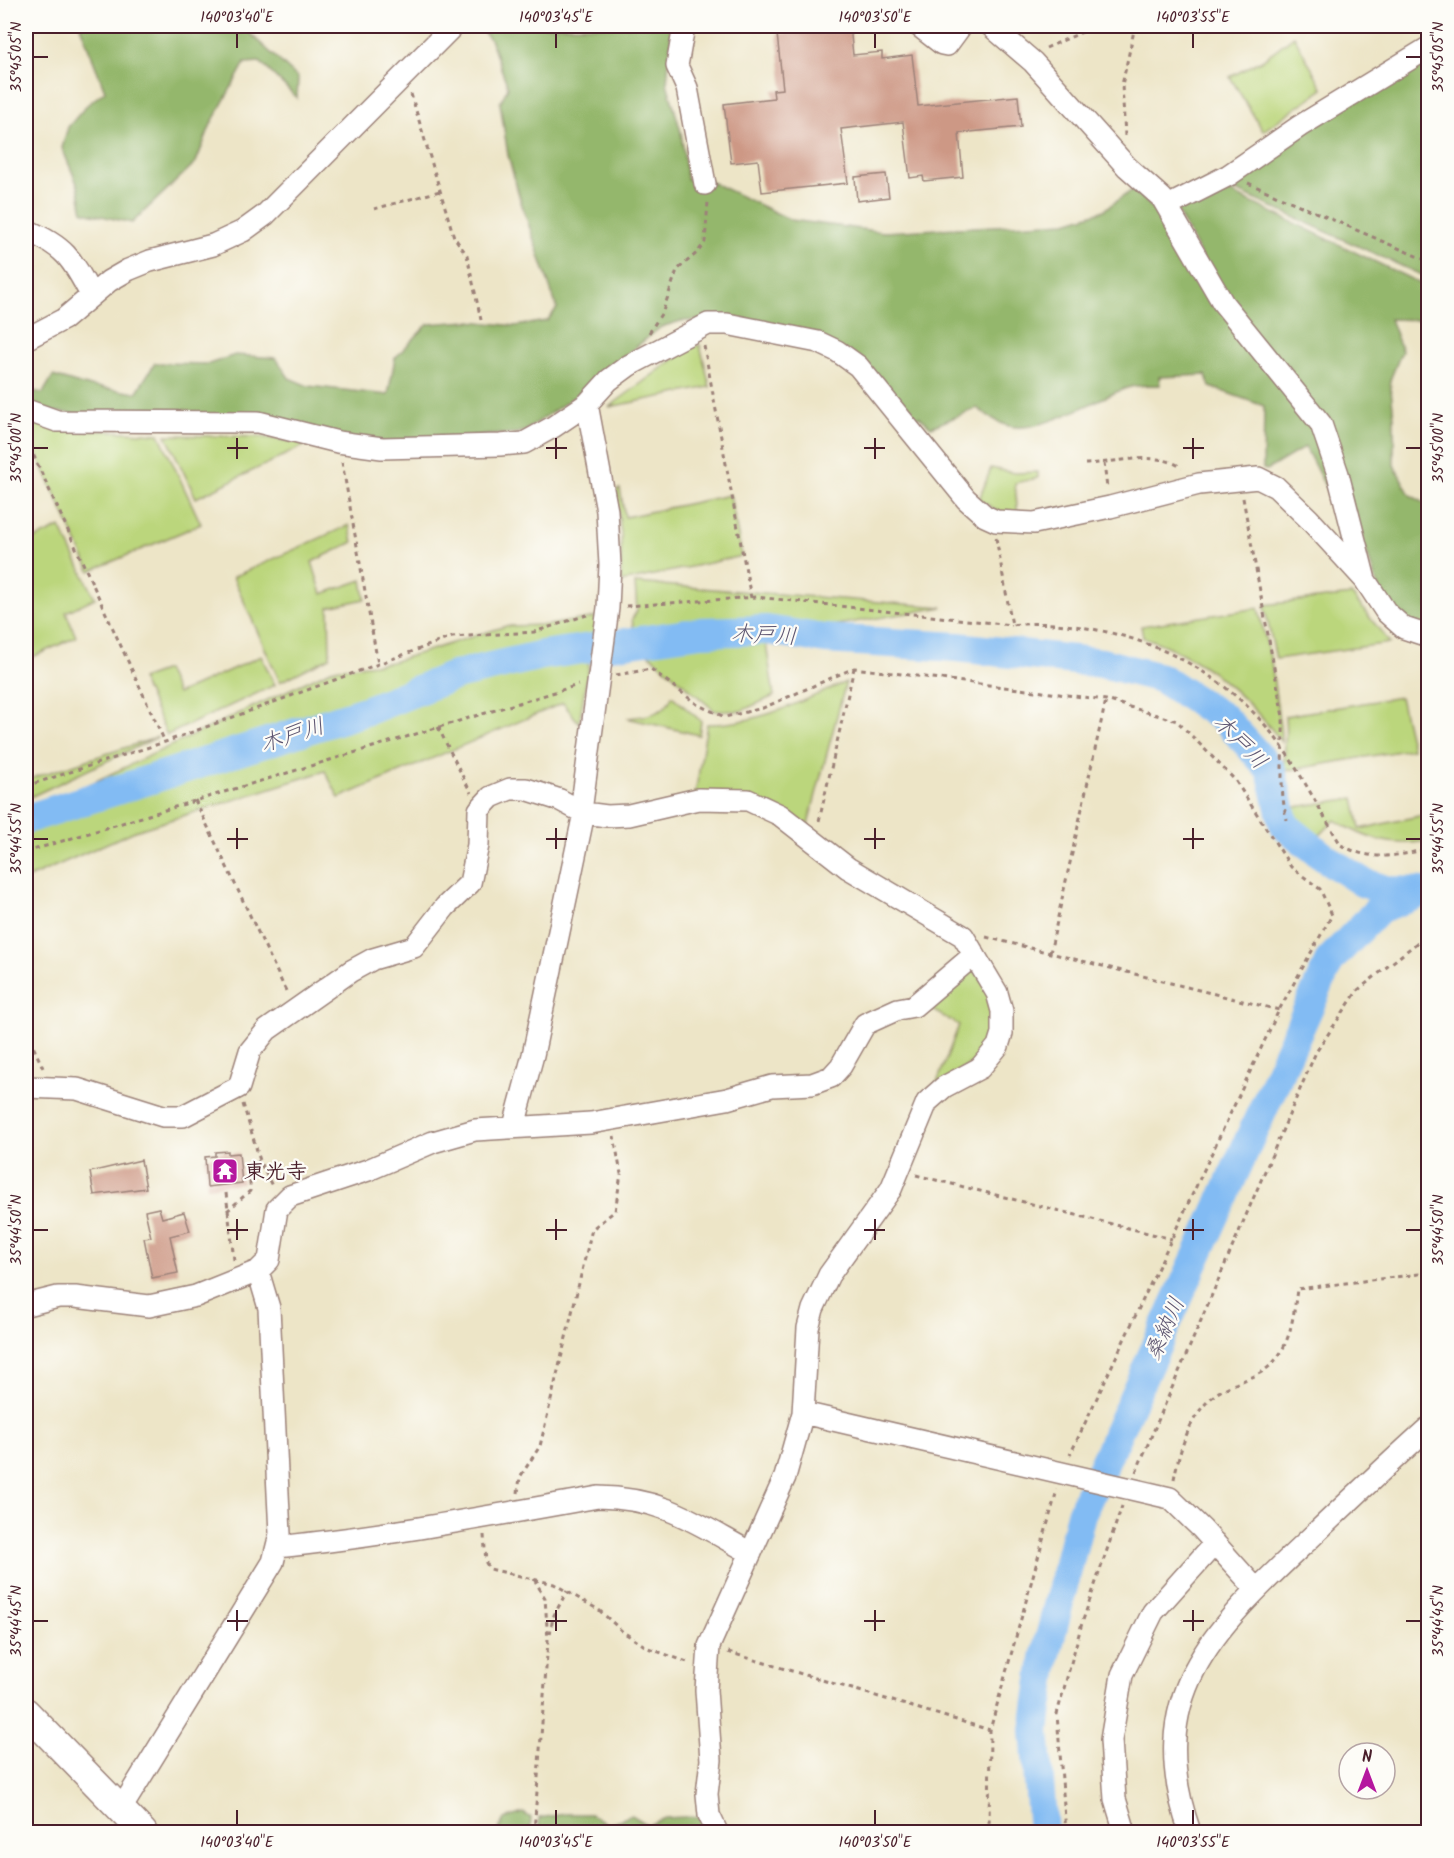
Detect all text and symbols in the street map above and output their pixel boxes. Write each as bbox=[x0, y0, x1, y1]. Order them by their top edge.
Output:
text: 140°03'40"E bbox=[200, 6, 275, 30]
text: 140°03'45"E bbox=[519, 6, 594, 30]
text: 140°03'50"E bbox=[838, 6, 913, 30]
text: 140°03'55"E bbox=[1156, 6, 1231, 30]
text: 35°45'05"N bbox=[5, 22, 29, 92]
text: 35°45'05"N bbox=[1427, 22, 1451, 92]
text: 35°45'00"N bbox=[5, 413, 29, 483]
text: 35°45'00"N bbox=[1427, 413, 1451, 483]
water label: 木戸川 bbox=[730, 617, 798, 656]
water label: 木戸川 bbox=[1204, 707, 1275, 779]
water label: 木戸川 bbox=[256, 710, 330, 763]
text: 35°44'55"N bbox=[5, 803, 29, 875]
text: 35°44'55"N bbox=[1427, 803, 1451, 875]
temple icon: 東光寺 bbox=[210, 1156, 240, 1186]
place label: 東光寺 bbox=[244, 1156, 307, 1189]
text: 35°44'50"N bbox=[5, 1194, 29, 1266]
text: 35°44'50"N bbox=[1427, 1194, 1451, 1266]
water label: 桑納川 bbox=[1137, 1292, 1196, 1366]
text: 35°44'45"N bbox=[5, 1585, 29, 1657]
text: 35°44'45"N bbox=[1427, 1585, 1451, 1657]
north arrow bbox=[1337, 1741, 1397, 1801]
text: N bbox=[1362, 1745, 1372, 1770]
text: 140°03'40"E bbox=[200, 1831, 275, 1855]
text: 140°03'45"E bbox=[519, 1831, 594, 1855]
text: 140°03'50"E bbox=[838, 1831, 913, 1855]
text: 140°03'55"E bbox=[1156, 1831, 1231, 1855]

